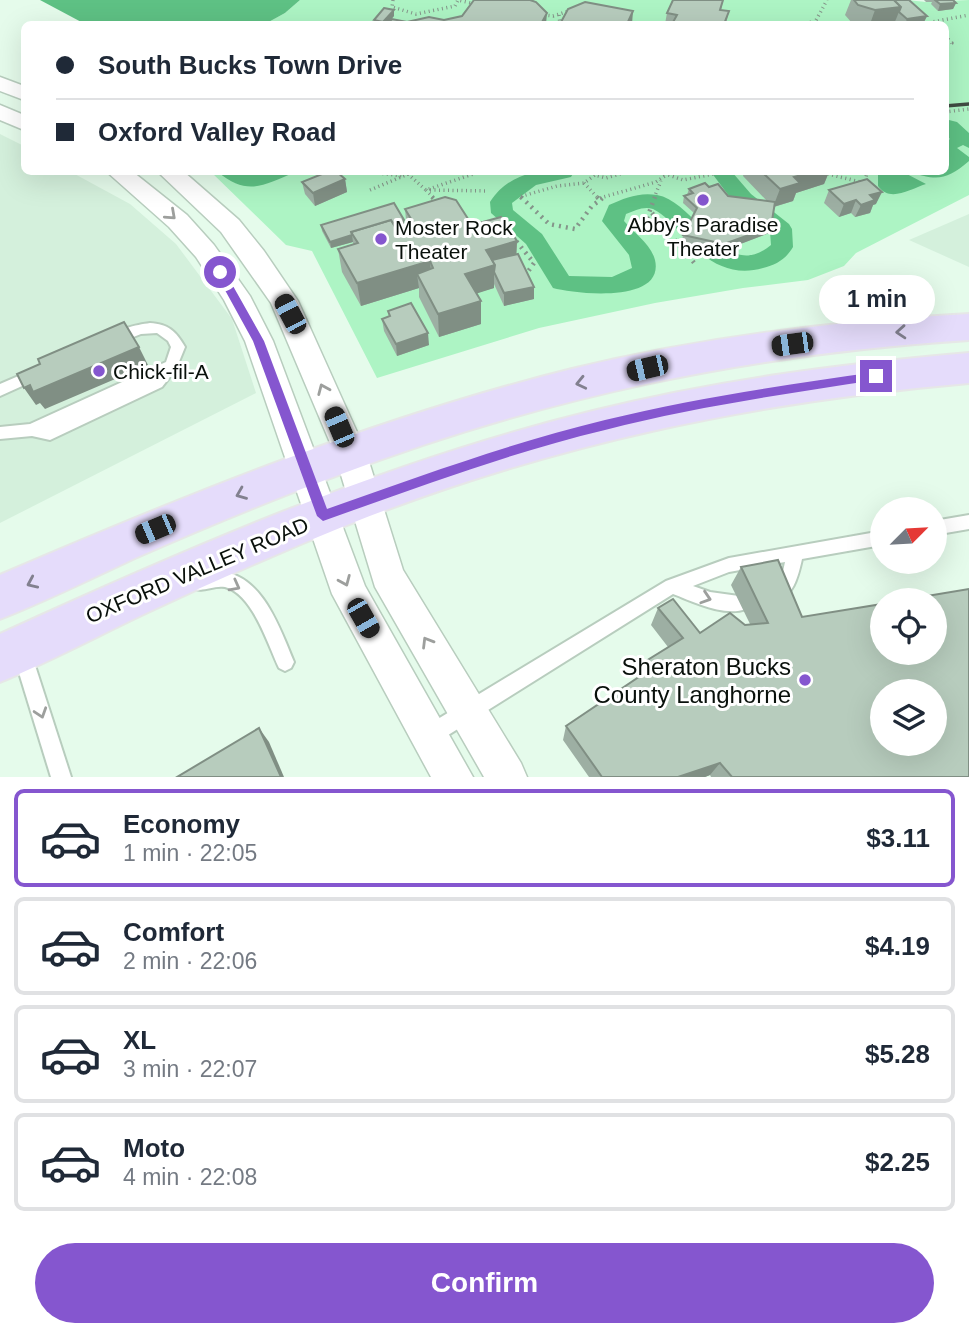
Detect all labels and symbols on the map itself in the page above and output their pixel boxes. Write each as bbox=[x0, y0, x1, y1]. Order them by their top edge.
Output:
marker: Abby's Paradise Theater bbox=[695, 192, 711, 208]
one-way arrow bbox=[163, 207, 176, 219]
place label: Abby's Paradise Theater bbox=[627, 213, 779, 260]
place label: Moster Rock Theater bbox=[395, 216, 513, 263]
marker: Moster Rock Theater bbox=[373, 231, 389, 247]
route start bbox=[204, 256, 236, 288]
callout: 1 min bbox=[818, 274, 934, 324]
car bbox=[271, 291, 310, 337]
one-way arrow bbox=[895, 324, 906, 339]
car bbox=[770, 331, 815, 357]
car bbox=[625, 353, 670, 383]
place label: Chick-fil-A bbox=[113, 360, 209, 383]
route end bbox=[860, 360, 892, 392]
marker: Chick-fil-A bbox=[91, 363, 107, 379]
one-way arrow bbox=[575, 375, 587, 390]
one-way arrow bbox=[317, 384, 331, 397]
car bbox=[322, 404, 357, 450]
one-way arrow bbox=[236, 485, 248, 499]
north arrow bbox=[870, 497, 947, 574]
car bbox=[132, 511, 179, 547]
street label: OXFORD VALLEY ROAD bbox=[82, 513, 312, 627]
one-way arrow bbox=[336, 574, 350, 586]
one-way arrow bbox=[27, 575, 39, 589]
one-way arrow bbox=[228, 577, 241, 591]
one-way arrow bbox=[699, 589, 711, 604]
car bbox=[344, 595, 383, 641]
one-way arrow bbox=[422, 636, 435, 649]
place label: Sheraton Bucks County Langhorne bbox=[594, 653, 791, 708]
marker: Sheraton Bucks County Langhorne bbox=[797, 672, 813, 688]
one-way arrow bbox=[32, 706, 47, 718]

